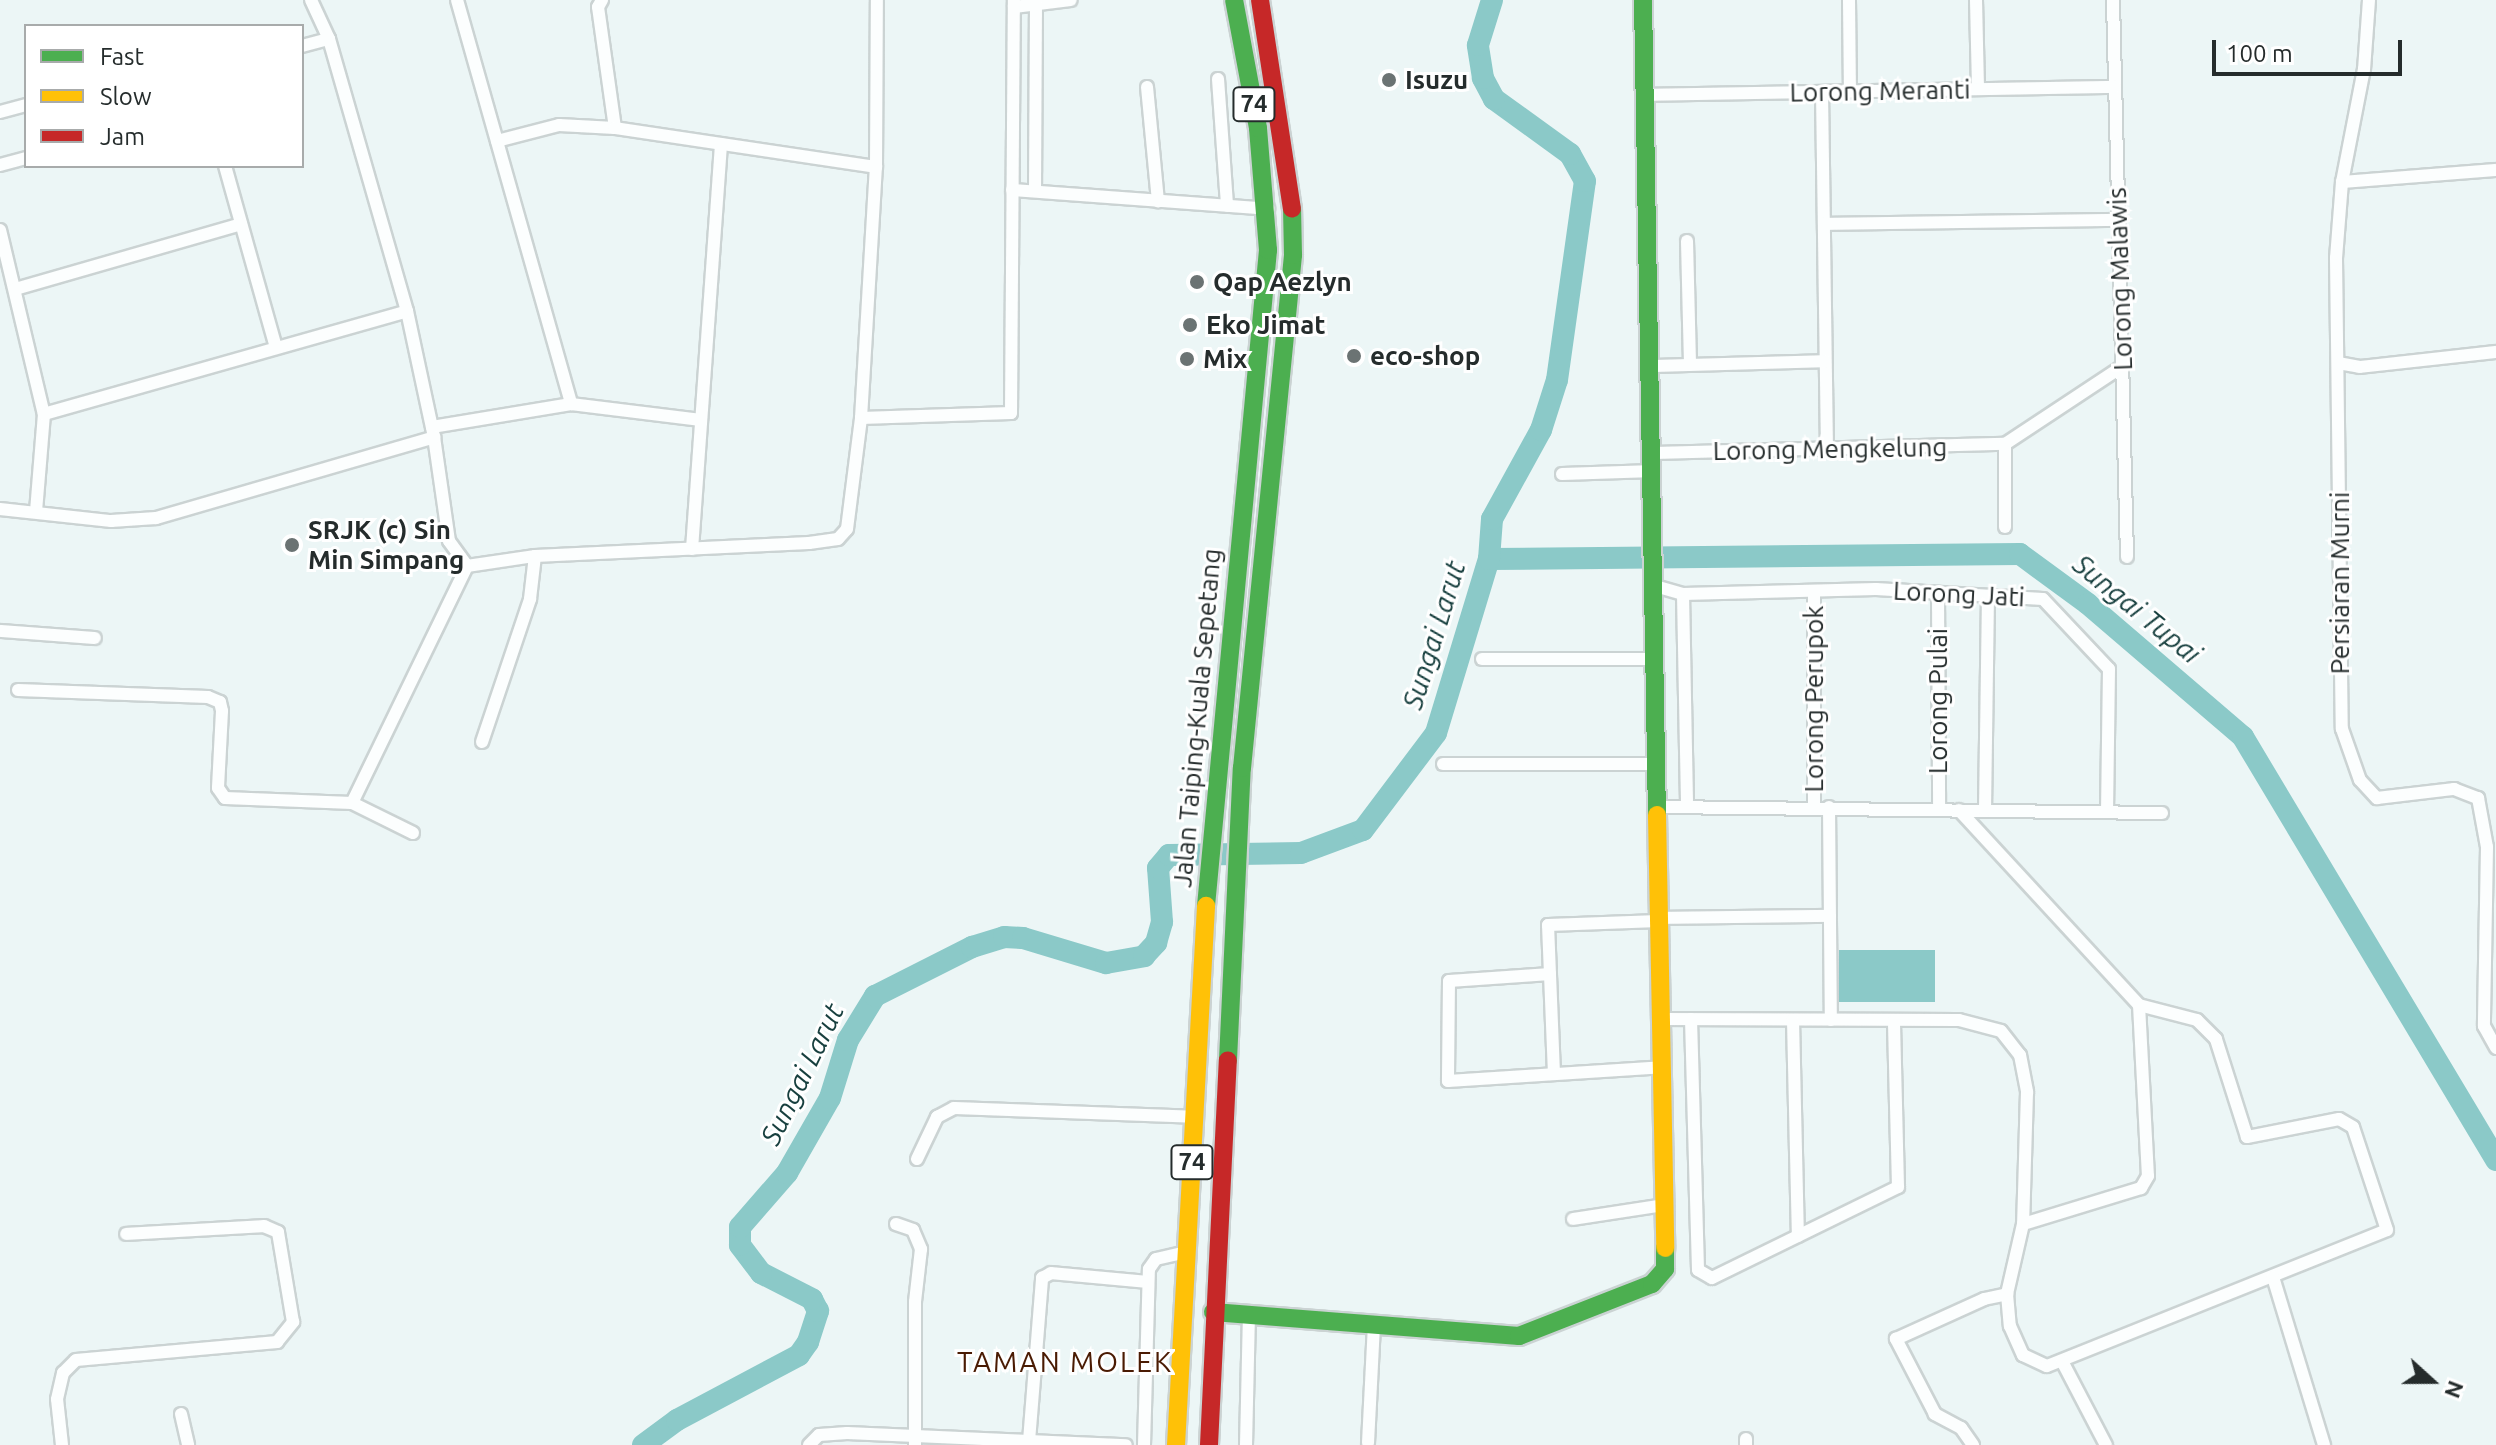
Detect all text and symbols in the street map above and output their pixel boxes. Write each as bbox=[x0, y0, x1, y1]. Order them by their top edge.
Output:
legend bbox=[24, 24, 304, 168]
scale bar bbox=[2216, 24, 2406, 74]
text: 100 m bbox=[2226, 40, 2293, 67]
text: Fast bbox=[100, 43, 144, 70]
place label: Isuzu bbox=[1405, 64, 1468, 96]
marker: Isuzu bbox=[1380, 71, 1398, 89]
street label: Lorong Meranti bbox=[1789, 74, 1971, 108]
text: Slow bbox=[100, 83, 152, 110]
road number: 74 bbox=[1232, 84, 1276, 124]
text: Jam bbox=[100, 123, 145, 150]
street label: Lorong Malawis bbox=[2101, 187, 2139, 371]
place label: Qap Aezlyn bbox=[1213, 266, 1352, 298]
marker: Qap Aezlyn bbox=[1188, 273, 1206, 291]
place label: Eko Jimat bbox=[1206, 309, 1326, 341]
marker: Eko Jimat bbox=[1181, 316, 1199, 334]
place label: eco-shop bbox=[1370, 340, 1480, 372]
place label: Mix bbox=[1203, 343, 1247, 375]
marker: eco-shop bbox=[1345, 347, 1363, 365]
marker: Mix bbox=[1178, 350, 1196, 368]
street label: Lorong Mengkelung bbox=[1713, 431, 1947, 467]
street label: Persiaran Murni bbox=[2324, 492, 2356, 674]
place label: SRJK (c) Sin Min Simpang bbox=[308, 514, 464, 576]
marker: SRJK (c) Sin Min Simpang bbox=[283, 536, 301, 554]
street label: Jalan Taiping-Kuala Sepetang bbox=[1167, 547, 1227, 889]
water label: Sungai Tupai bbox=[2066, 547, 2208, 671]
water label: Sungai Larut bbox=[1396, 557, 1472, 713]
street label: Lorong Jati bbox=[1892, 575, 2026, 613]
street label: Lorong Perupok bbox=[1798, 606, 1830, 792]
street label: Lorong Pulai bbox=[1922, 628, 1954, 774]
water label: Sungai Larut bbox=[753, 998, 851, 1150]
road number: 74 bbox=[1170, 1142, 1214, 1182]
north arrow bbox=[2392, 1341, 2472, 1421]
district label: TAMAN MOLEK bbox=[957, 1345, 1173, 1379]
text: N bbox=[2440, 1378, 2469, 1402]

